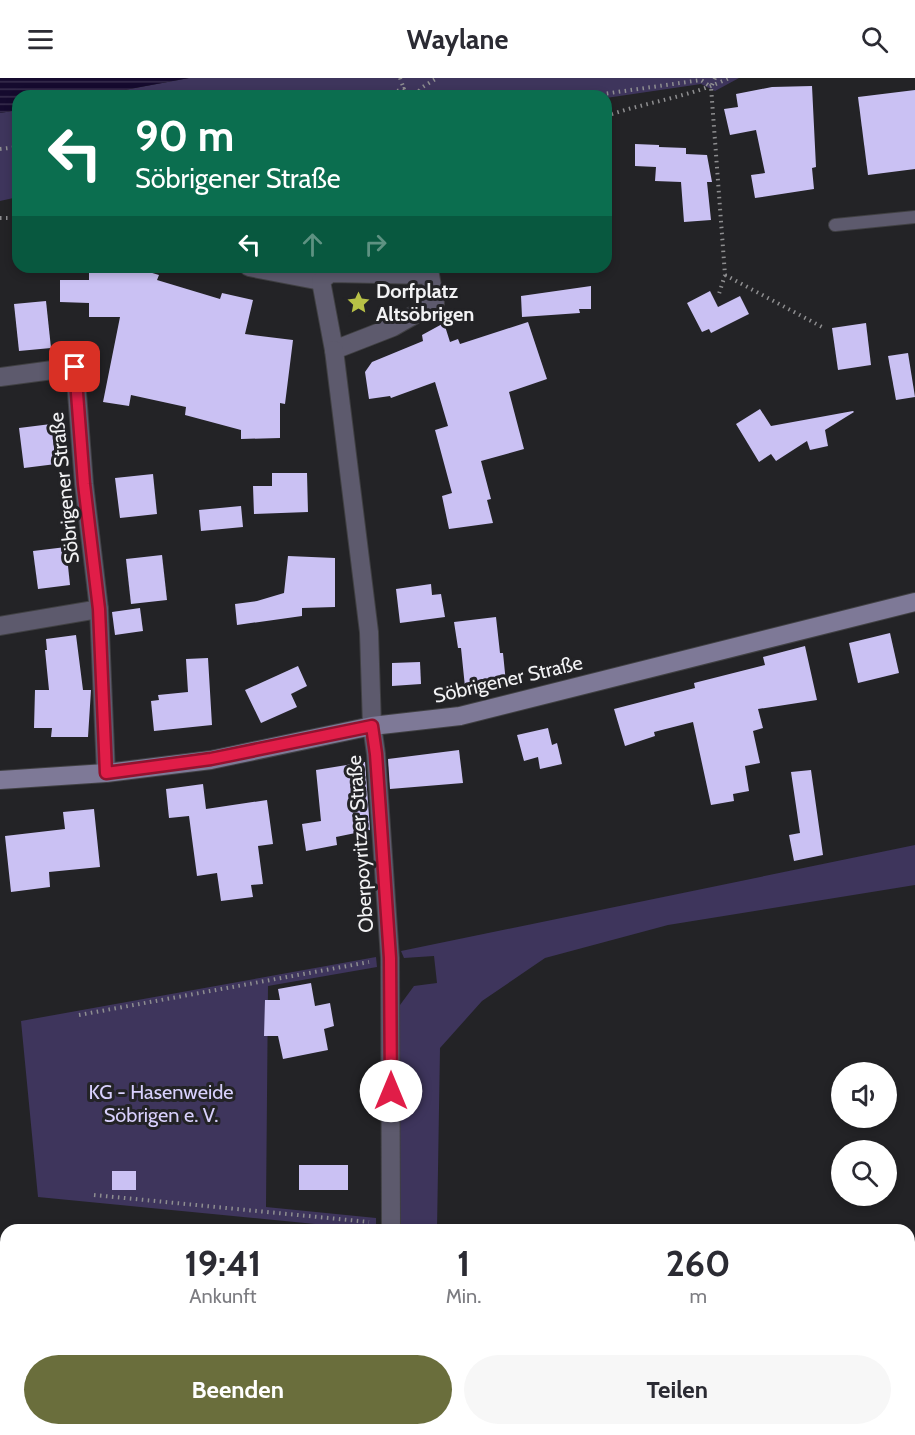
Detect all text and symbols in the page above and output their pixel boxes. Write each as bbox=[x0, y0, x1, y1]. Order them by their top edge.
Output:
icon: menu bbox=[24, 23, 57, 56]
text: Waylane bbox=[407, 23, 508, 56]
icon: search bbox=[858, 23, 891, 56]
text: 90 m bbox=[135, 110, 234, 162]
icon: left bbox=[36, 114, 114, 192]
text: Söbrigener Straße bbox=[135, 162, 341, 195]
icon: left bbox=[233, 228, 266, 261]
icon: ahead bbox=[296, 228, 329, 261]
icon: right bbox=[359, 228, 392, 261]
place label: Dorfplatz Altsöbrigen bbox=[376, 279, 474, 326]
place icon: Dorfplatz Altsöbrigen bbox=[345, 289, 371, 315]
pin bbox=[49, 341, 100, 392]
icon: arrive bbox=[58, 350, 91, 383]
street label: Söbrigener Straße bbox=[44, 411, 84, 565]
street label: Söbrigener Straße bbox=[431, 650, 585, 708]
street label: Oberpoyritzer Straße bbox=[342, 754, 378, 934]
position arrow bbox=[359, 1059, 423, 1123]
map controls bbox=[831, 1062, 897, 1206]
button: sound bbox=[831, 1062, 897, 1128]
park label: KG - Hasenweide Söbrigen e. V. bbox=[89, 1080, 233, 1127]
button: search bbox=[831, 1140, 897, 1206]
text: 19:41 bbox=[184, 1241, 261, 1285]
text: 1 bbox=[457, 1241, 470, 1285]
text: 260 bbox=[666, 1241, 731, 1285]
text: Ankunft bbox=[189, 1284, 257, 1308]
text: Min. bbox=[446, 1284, 481, 1308]
text: m bbox=[689, 1284, 707, 1308]
button: Beenden bbox=[24, 1355, 452, 1424]
button: Teilen bbox=[464, 1355, 891, 1424]

